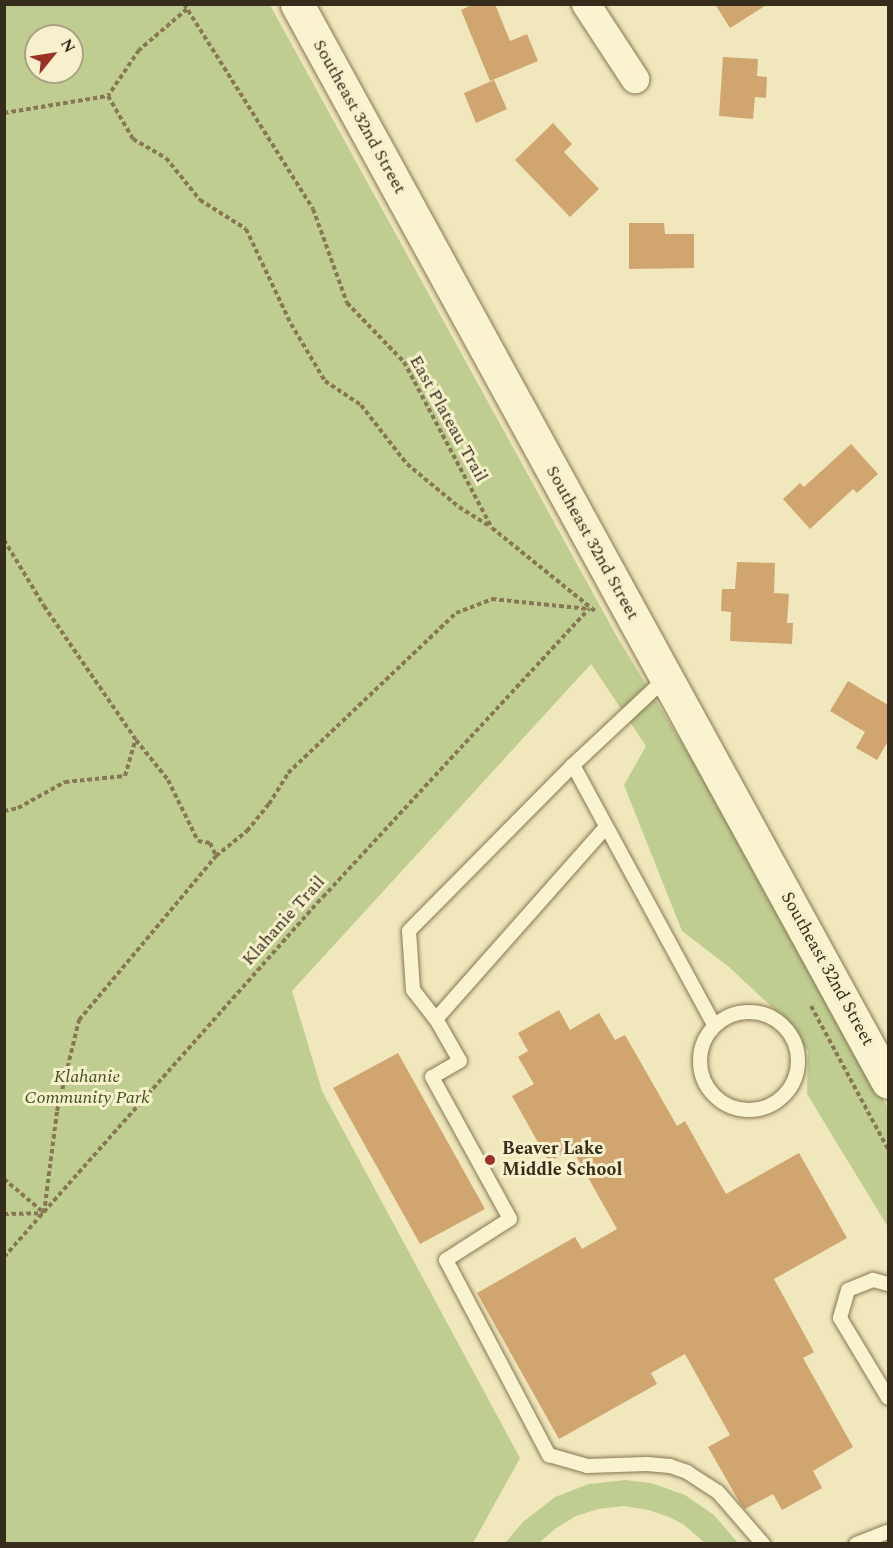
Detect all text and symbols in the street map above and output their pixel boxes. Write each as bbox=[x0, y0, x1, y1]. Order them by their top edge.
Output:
north arrow bbox=[24, 24, 84, 84]
text: N bbox=[54, 34, 82, 58]
street label: Southeast 32nd Street bbox=[308, 36, 410, 198]
street label: East Plateau Trail bbox=[404, 352, 492, 486]
street label: Southeast 32nd Street bbox=[541, 462, 643, 624]
street label: Klahanie Trail bbox=[238, 872, 330, 970]
street label: Southeast 32nd Street bbox=[776, 888, 878, 1050]
park label: Klahanie Community Park bbox=[24, 1067, 150, 1110]
place label: Beaver Lake Middle School bbox=[502, 1139, 622, 1182]
marker: Beaver Lake Middle School bbox=[483, 1153, 497, 1167]

